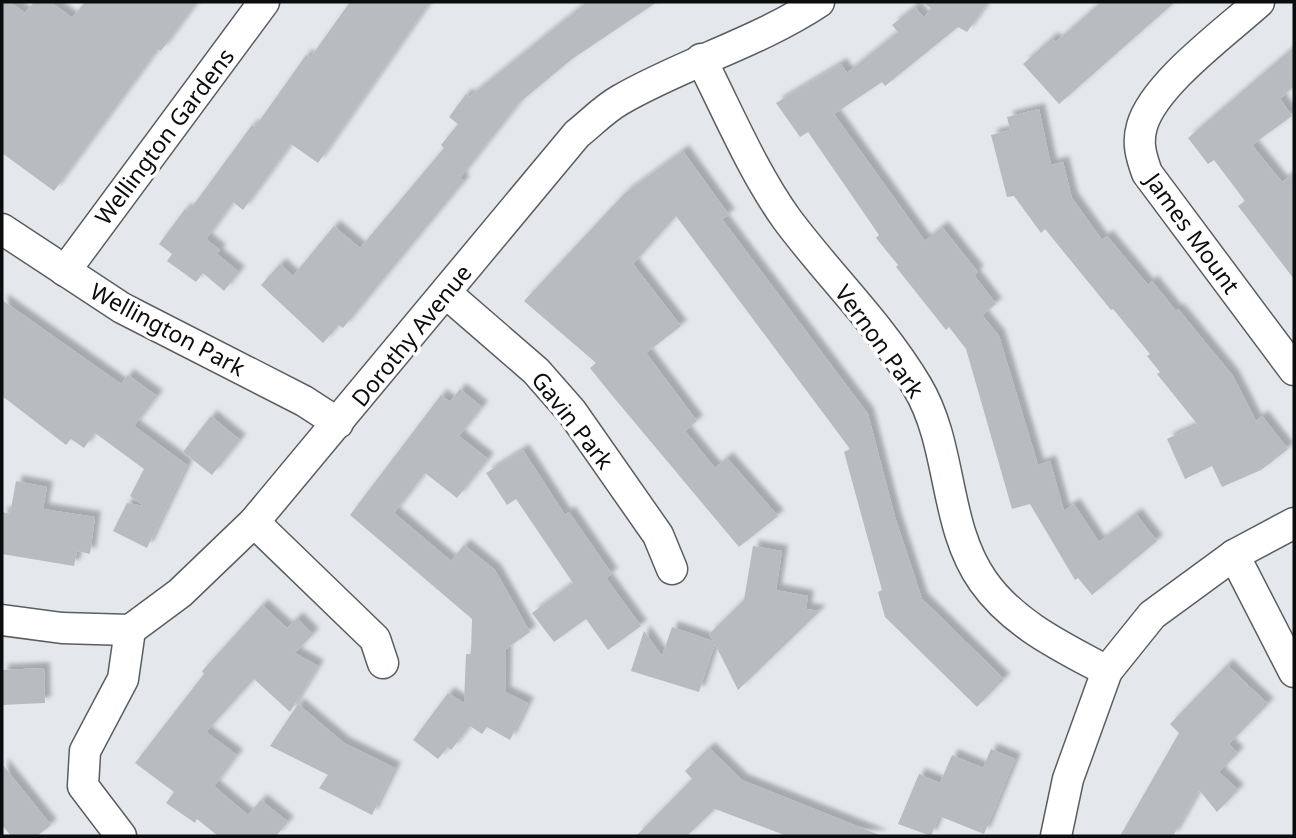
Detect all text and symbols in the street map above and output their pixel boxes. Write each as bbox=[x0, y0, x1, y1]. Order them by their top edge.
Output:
street label: Wellington Gardens bbox=[87, 41, 241, 231]
street label: James Mount bbox=[1137, 164, 1248, 300]
street label: Dorothy Avenue bbox=[344, 257, 478, 413]
street label: Wellington Park bbox=[85, 275, 252, 384]
street label: Vernon Park bbox=[828, 278, 932, 405]
street label: Gavin Park bbox=[525, 364, 622, 476]

